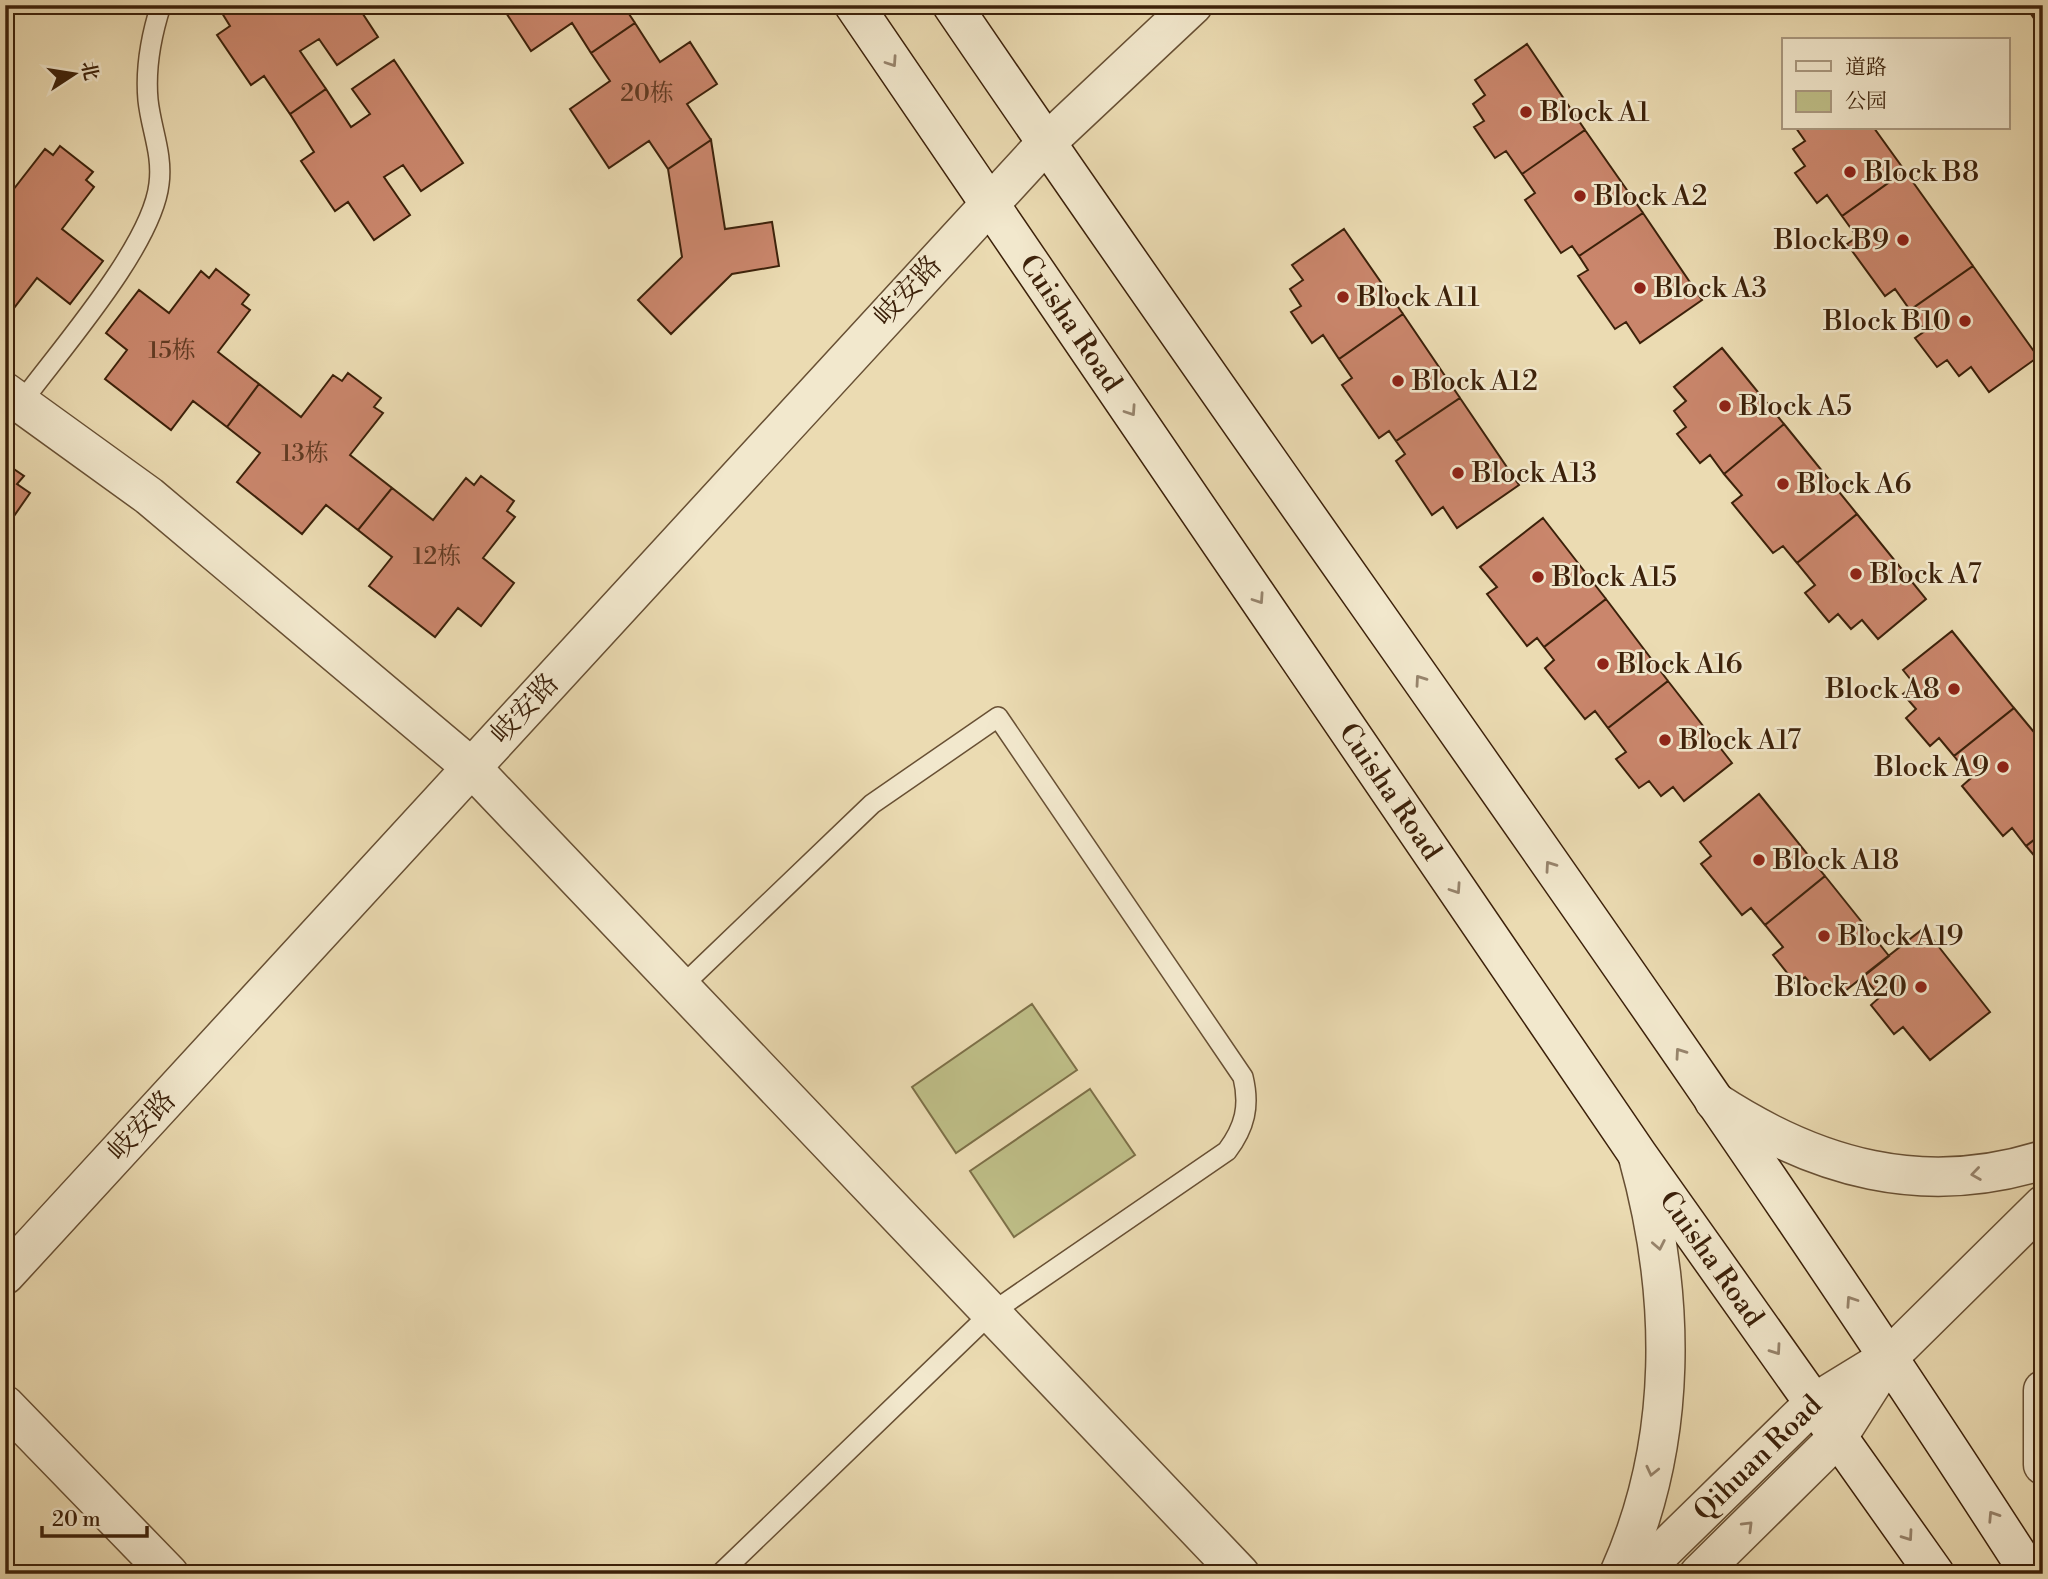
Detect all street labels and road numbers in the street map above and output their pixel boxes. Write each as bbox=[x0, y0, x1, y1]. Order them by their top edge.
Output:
street label: 岐安路 bbox=[867, 248, 949, 334]
street label: Cuisha Road bbox=[1012, 248, 1130, 398]
street label: 岐安路 bbox=[484, 666, 566, 752]
street label: Cuisha Road bbox=[1331, 716, 1449, 867]
street label: 岐安路 bbox=[101, 1083, 183, 1169]
street label: Cuisha Road bbox=[1651, 1184, 1772, 1334]
street label: Qihuan Road bbox=[1686, 1388, 1829, 1528]

